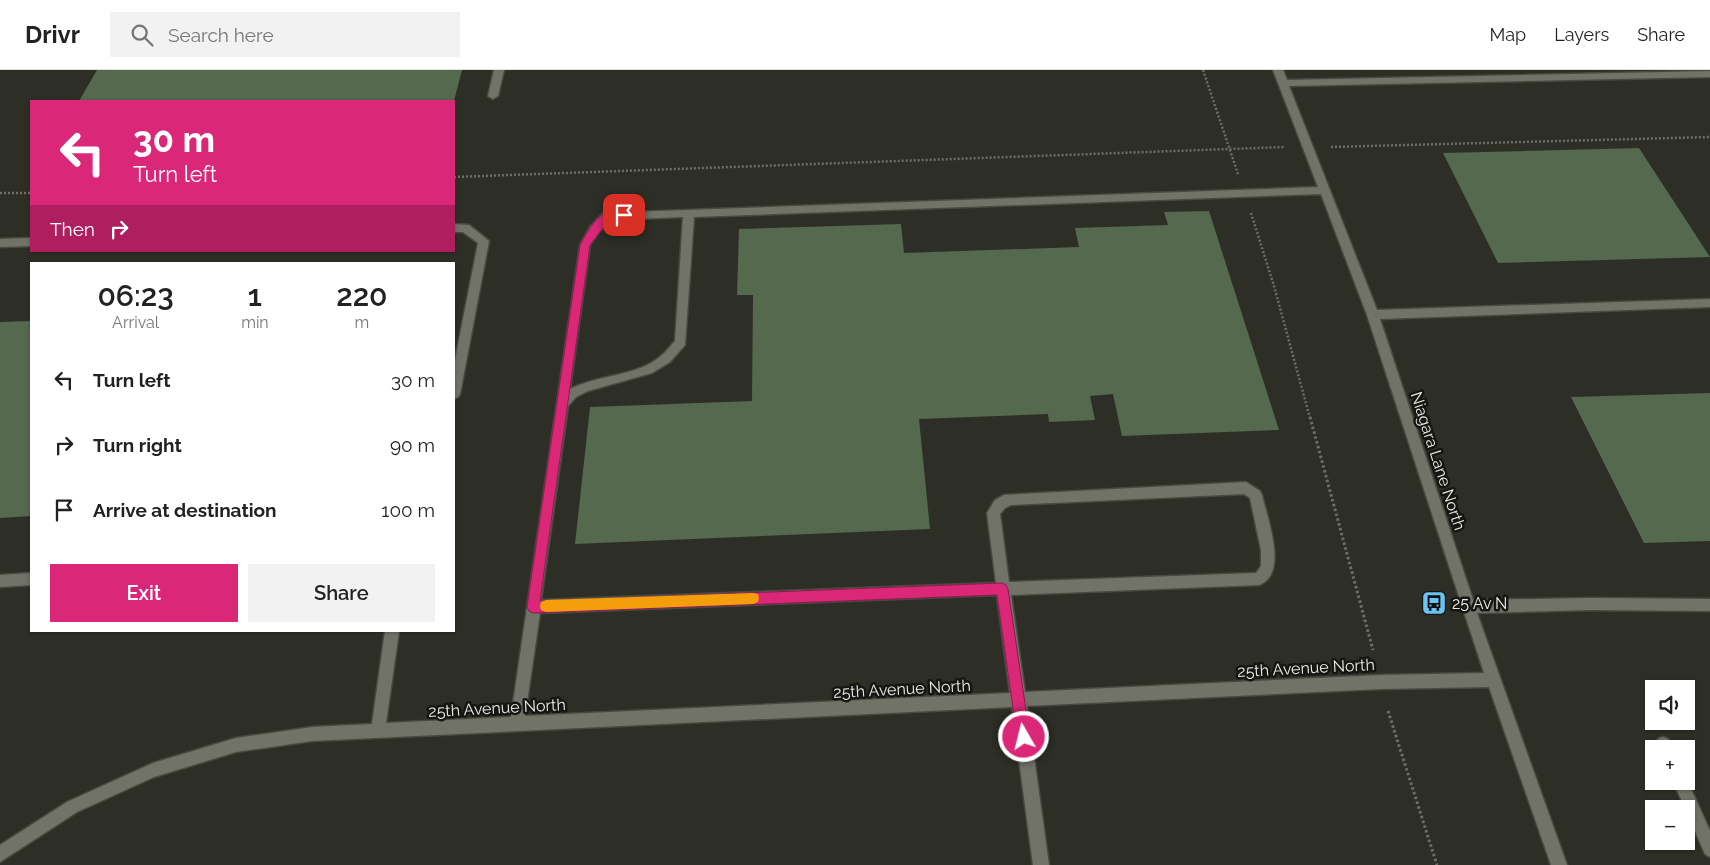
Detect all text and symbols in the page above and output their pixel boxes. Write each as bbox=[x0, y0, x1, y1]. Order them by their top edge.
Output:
search box bbox=[110, 12, 460, 57]
text: Drivr bbox=[25, 20, 80, 49]
icon: search bbox=[128, 21, 156, 49]
text: Search here bbox=[168, 24, 274, 46]
text: Map bbox=[1490, 24, 1526, 45]
text: Layers bbox=[1554, 24, 1609, 45]
text: Share bbox=[1637, 24, 1685, 45]
text: 30 m bbox=[133, 119, 215, 160]
icon: left bbox=[50, 120, 115, 185]
text: Turn left bbox=[133, 161, 217, 187]
pin bbox=[603, 194, 645, 236]
icon: arrive bbox=[610, 201, 638, 229]
icon: right bbox=[105, 215, 133, 243]
text: Then bbox=[50, 218, 95, 240]
text: 06:23 bbox=[97, 278, 174, 313]
text: 1 bbox=[248, 278, 262, 313]
text: 220 bbox=[336, 278, 388, 313]
text: Arrival bbox=[112, 313, 159, 332]
text: min bbox=[241, 313, 269, 332]
text: m bbox=[354, 313, 369, 332]
icon: left bbox=[50, 366, 78, 394]
text: Turn left bbox=[93, 369, 170, 391]
text: 30 m bbox=[391, 369, 435, 391]
street label: Niagara Lane North bbox=[1407, 389, 1469, 533]
icon: right bbox=[50, 431, 78, 459]
text: Turn right bbox=[93, 434, 182, 456]
text: 90 m bbox=[390, 434, 435, 456]
icon: arrive bbox=[50, 496, 78, 524]
text: Arrive at destination bbox=[93, 499, 277, 521]
text: 100 m bbox=[381, 499, 435, 521]
button: Exit bbox=[50, 564, 238, 622]
button: Share bbox=[248, 564, 435, 622]
bus stop icon: 25 Av N bbox=[1421, 590, 1447, 616]
place label: 25 Av N bbox=[1452, 594, 1507, 613]
street label: 25th Avenue North bbox=[1237, 655, 1375, 681]
street label: 25th Avenue North bbox=[833, 676, 971, 702]
map controls bbox=[1645, 680, 1695, 850]
button: sound bbox=[1645, 680, 1695, 730]
street label: 25th Avenue North bbox=[428, 695, 566, 721]
position arrow bbox=[997, 710, 1049, 762]
button: + bbox=[1645, 740, 1695, 790]
button: − bbox=[1645, 800, 1695, 850]

